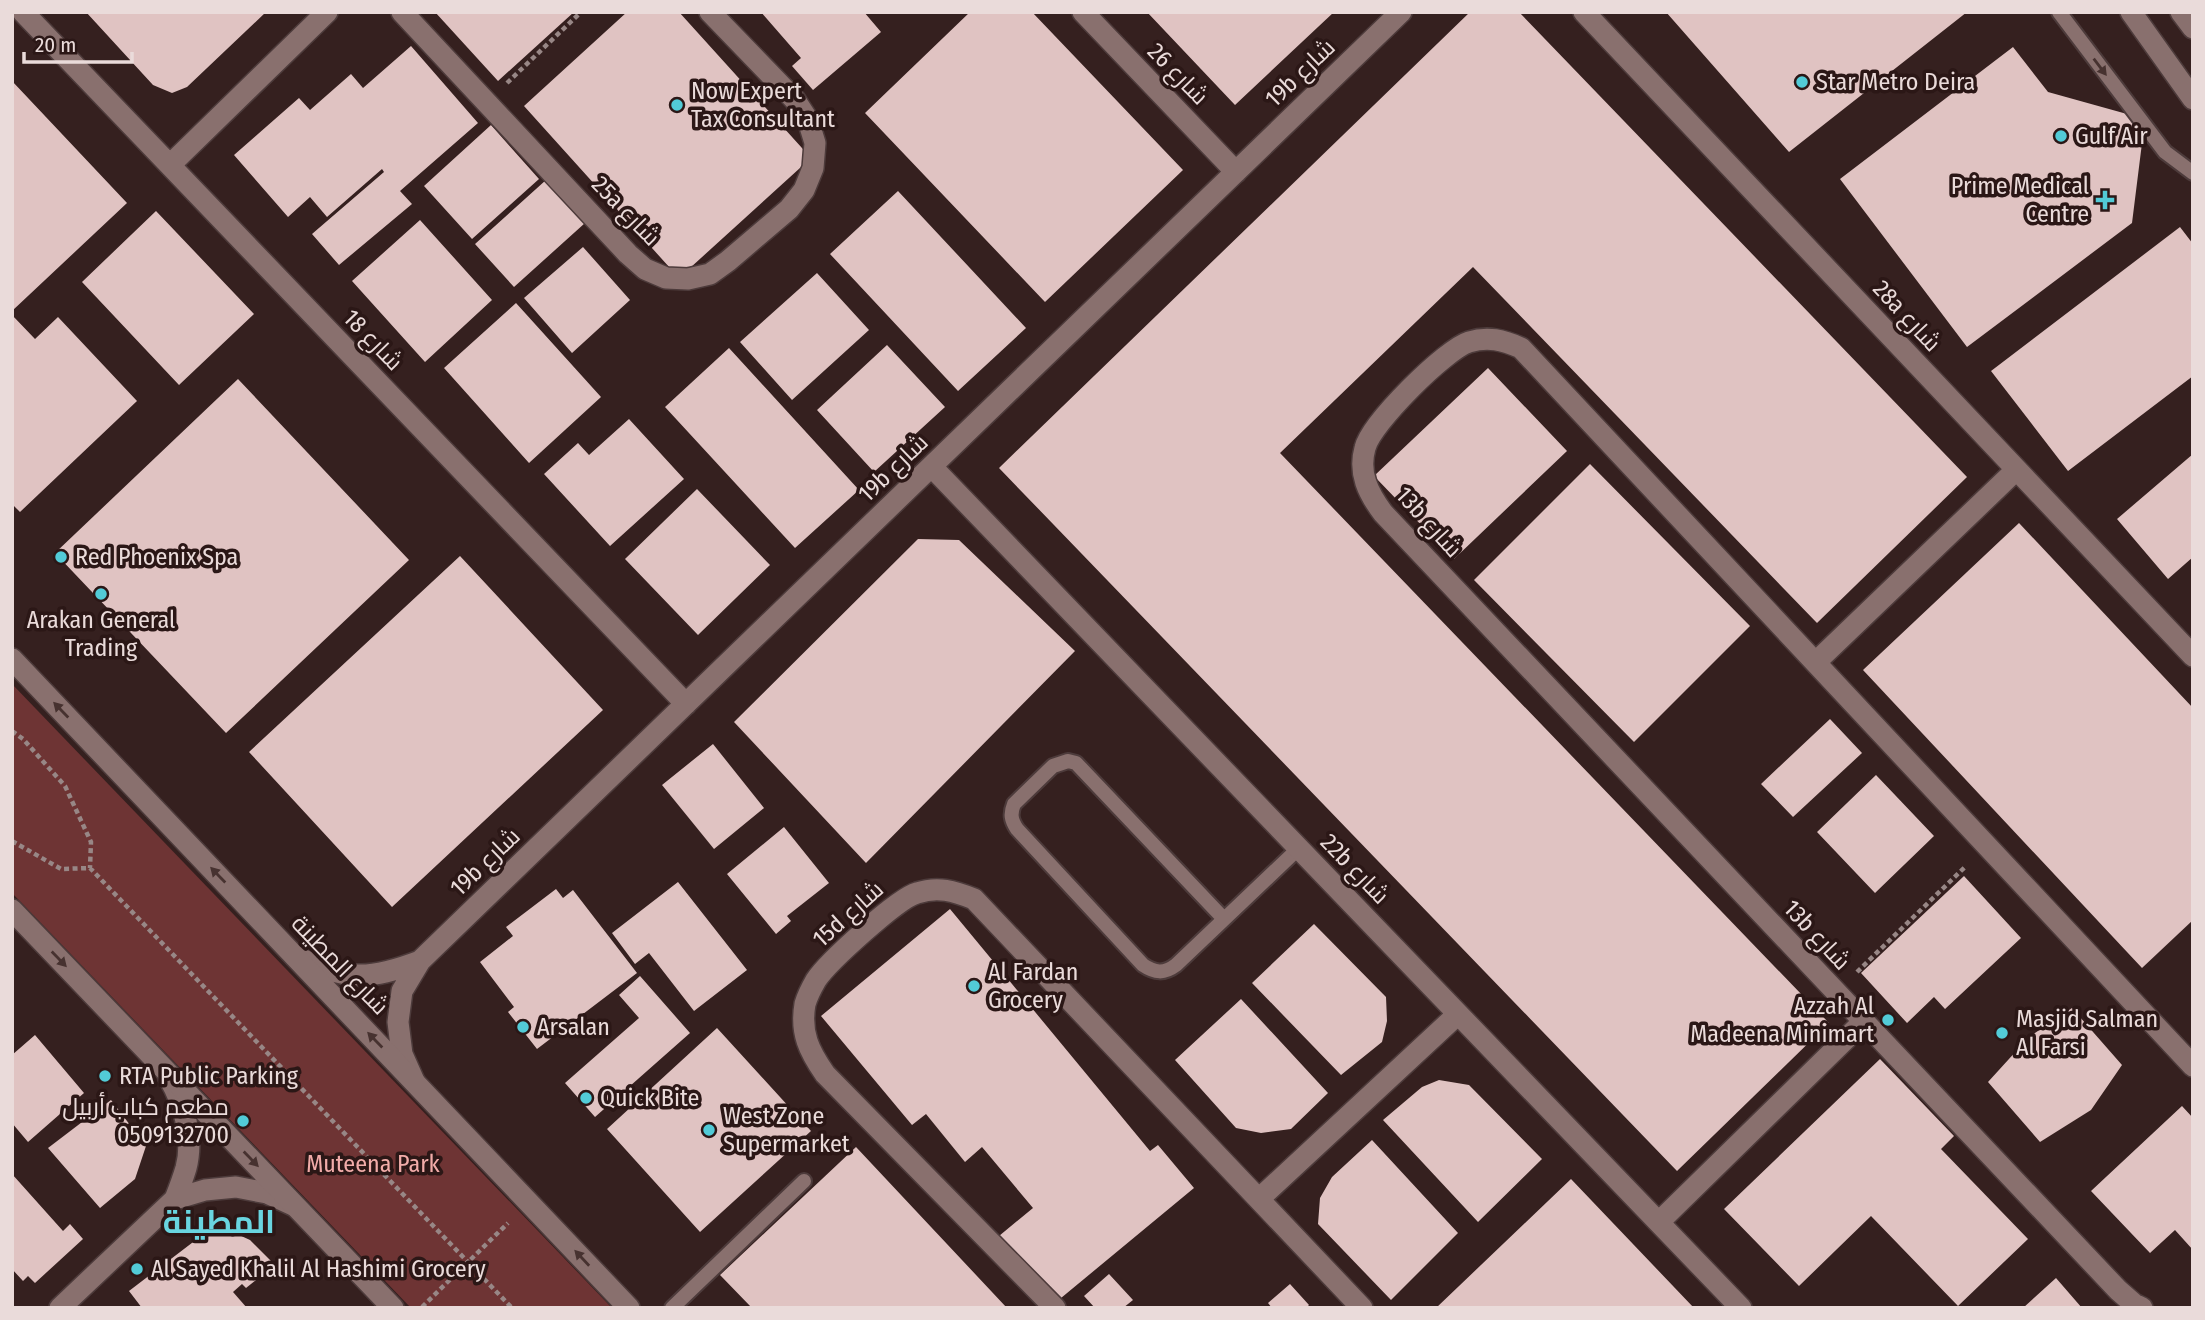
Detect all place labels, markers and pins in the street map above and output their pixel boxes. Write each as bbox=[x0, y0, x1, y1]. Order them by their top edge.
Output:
place label: Star Metro Deira bbox=[1816, 68, 1975, 96]
marker: Star Metro Deira bbox=[1794, 74, 1810, 90]
place label: Now Expert Tax Consultant bbox=[691, 77, 835, 133]
marker: Now Expert Tax Consultant bbox=[669, 97, 685, 113]
place label: Gulf Air bbox=[2075, 122, 2148, 150]
marker: Gulf Air bbox=[2053, 128, 2069, 144]
place label: Prime Medical Centre bbox=[1951, 172, 2089, 228]
marker: Prime Medical Centre bbox=[2095, 190, 2115, 210]
place label: Red Phoenix Spa bbox=[75, 543, 238, 571]
marker: Red Phoenix Spa bbox=[53, 549, 69, 565]
marker: Arakan General Trading bbox=[93, 586, 109, 602]
place label: Arakan General Trading bbox=[27, 606, 175, 662]
place label: Al Fardan Grocery bbox=[988, 958, 1078, 1014]
marker: Al Fardan Grocery bbox=[966, 978, 982, 994]
place label: Azzah Al Madeena Minimart bbox=[1690, 992, 1874, 1048]
place label: Masjid Salman Al Farsi bbox=[2016, 1005, 2158, 1061]
marker: Azzah Al Madeena Minimart bbox=[1880, 1012, 1896, 1028]
place label: Arsalan bbox=[537, 1013, 610, 1041]
marker: Arsalan bbox=[515, 1019, 531, 1035]
marker: Masjid Salman Al Farsi bbox=[1994, 1025, 2010, 1041]
place label: RTA Public Parking bbox=[119, 1062, 299, 1090]
marker: RTA Public Parking bbox=[97, 1068, 113, 1084]
place label: Quick Bite bbox=[600, 1084, 699, 1112]
marker: Quick Bite bbox=[578, 1090, 594, 1106]
place label: مطعم كباب أربيل 0509132700 bbox=[62, 1091, 229, 1149]
place label: West Zone Supermarket bbox=[723, 1102, 850, 1158]
marker: مطعم كباب أربيل 0509132700 bbox=[235, 1113, 251, 1129]
marker: West Zone Supermarket bbox=[701, 1122, 717, 1138]
place label: Al Sayed Khalil Al Hashimi Grocery bbox=[151, 1255, 486, 1283]
marker: Al Sayed Khalil Al Hashimi Grocery bbox=[129, 1261, 145, 1277]

